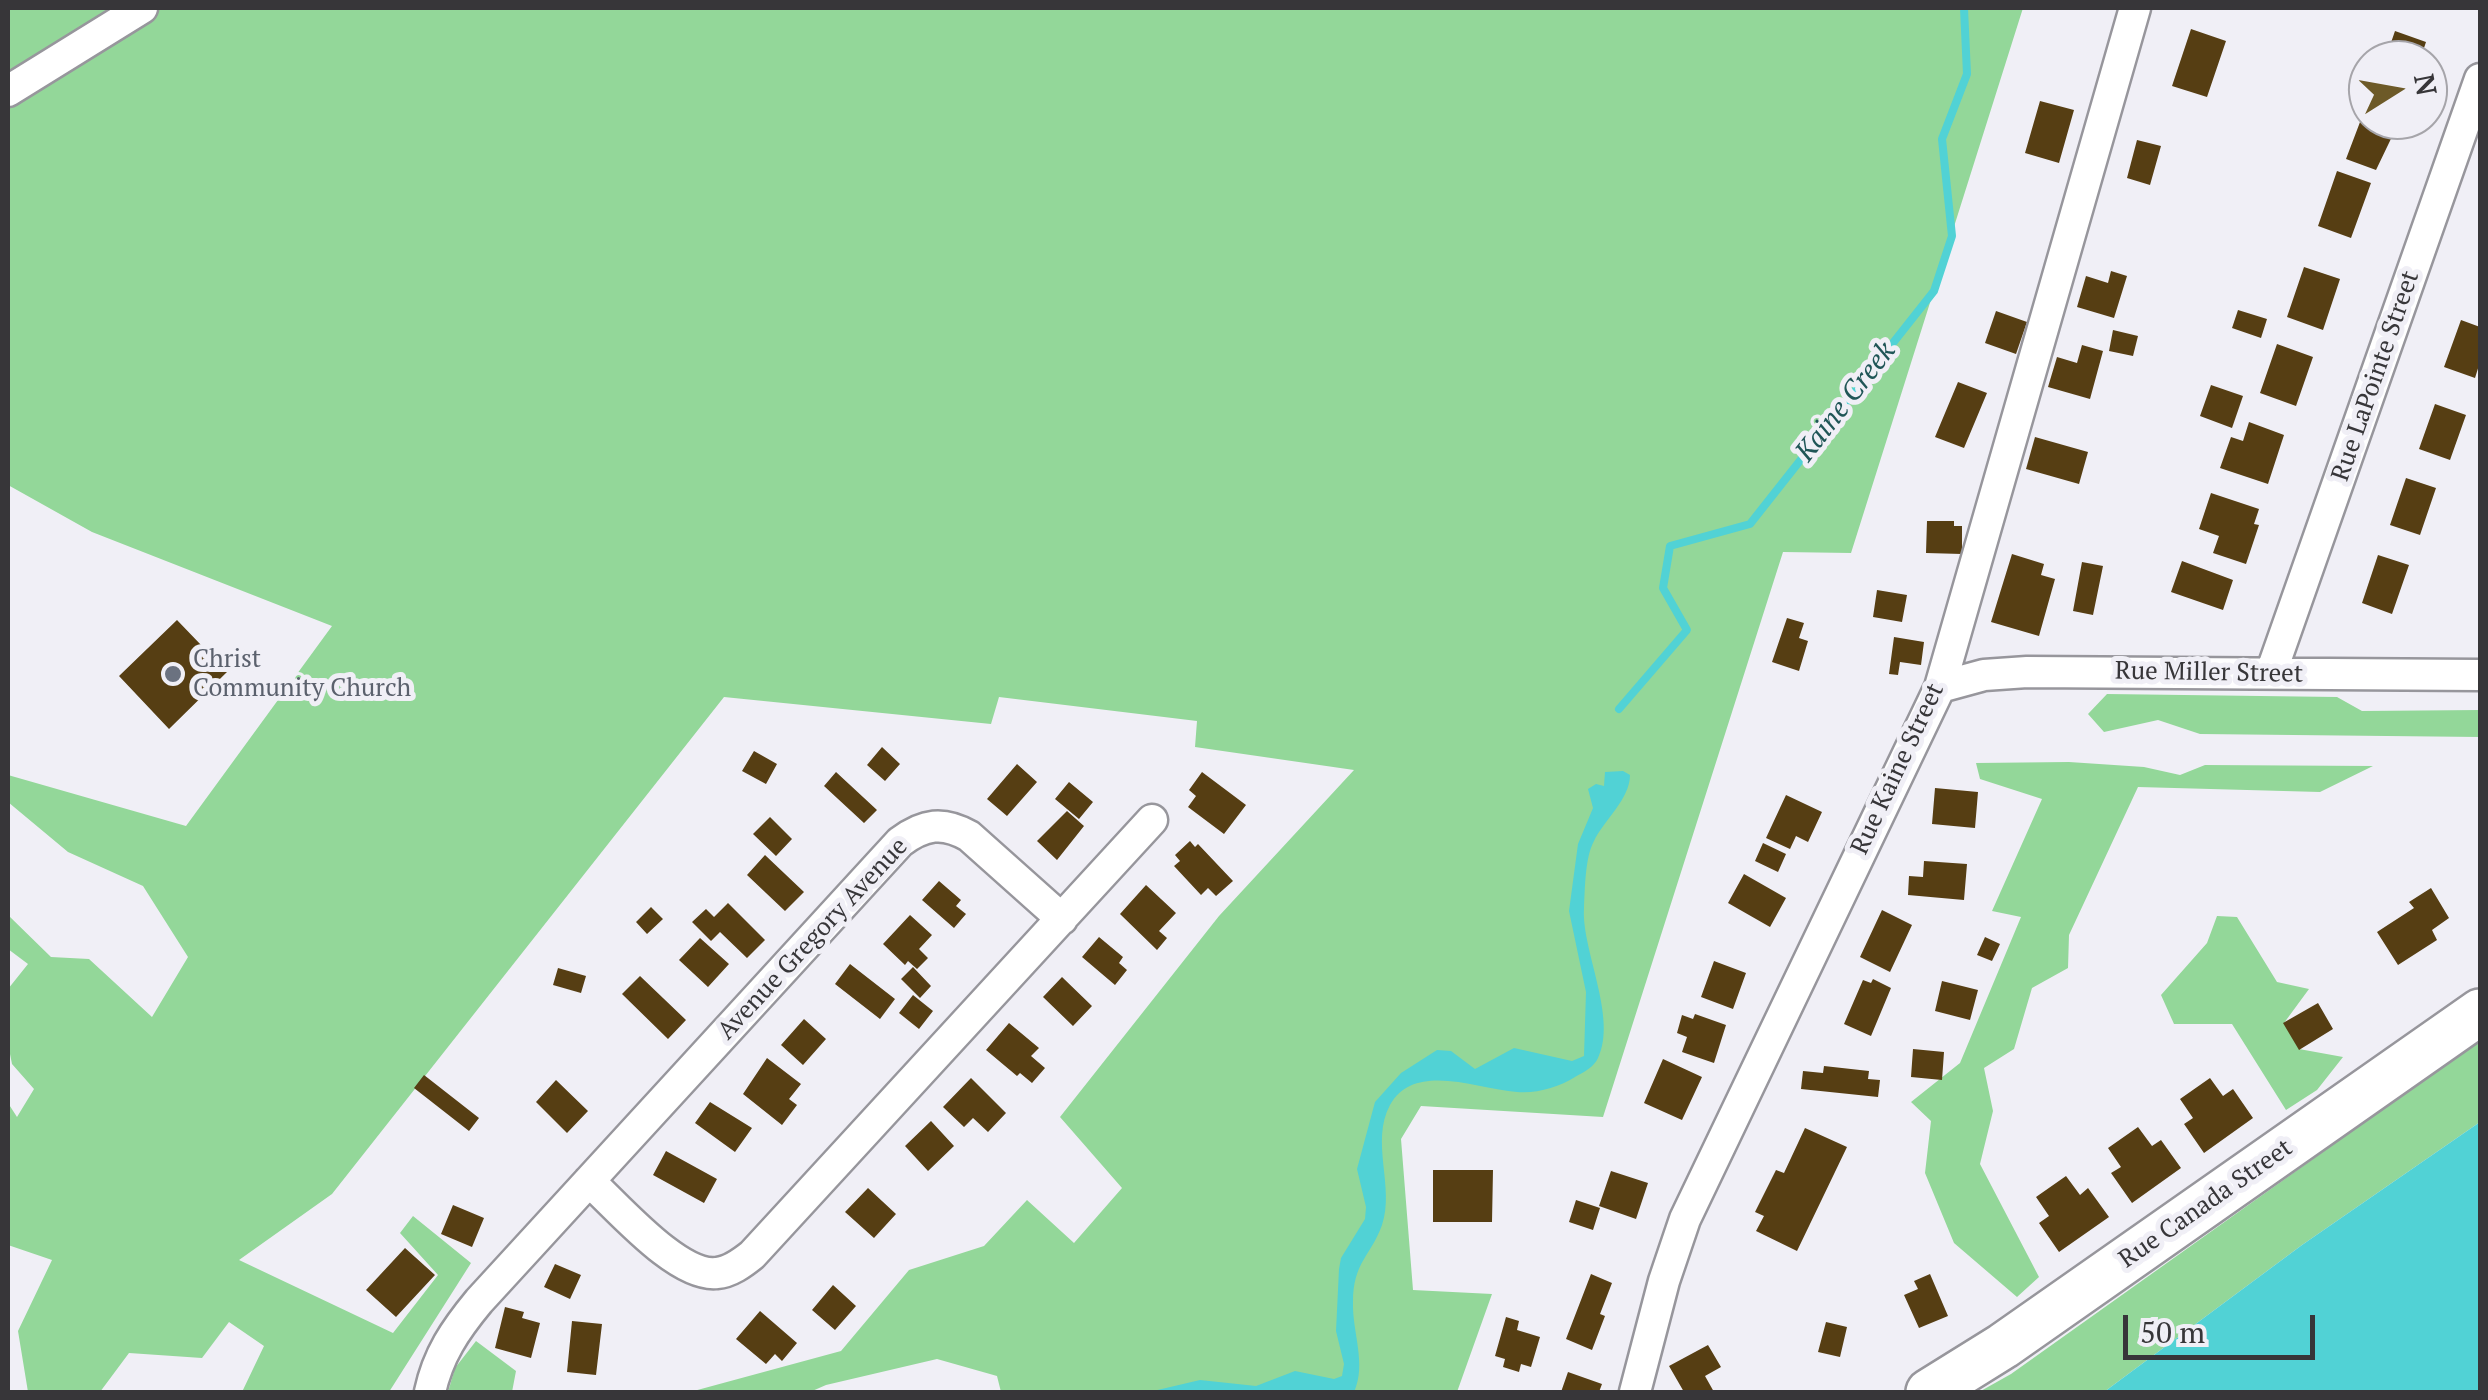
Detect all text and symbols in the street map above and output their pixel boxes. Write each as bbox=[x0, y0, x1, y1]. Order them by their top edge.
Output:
north arrow bbox=[2348, 40, 2448, 140]
text: N bbox=[2406, 71, 2446, 99]
street label: Rue LaPointe Street bbox=[2326, 267, 2426, 485]
water label: Kaine Creek bbox=[1789, 336, 1903, 468]
place label: Christ Community Church bbox=[193, 645, 411, 704]
street label: Rue Miller Street bbox=[2115, 656, 2303, 690]
marker: Christ Community Church bbox=[162, 663, 184, 685]
street label: Rue Kaine Street bbox=[1845, 679, 1951, 859]
street label: Avenue Gregory Avenue bbox=[712, 832, 914, 1046]
street label: Rue Canada Street bbox=[2114, 1133, 2298, 1275]
scale bar bbox=[2128, 1295, 2320, 1357]
text: 50 m bbox=[2140, 1312, 2205, 1352]

